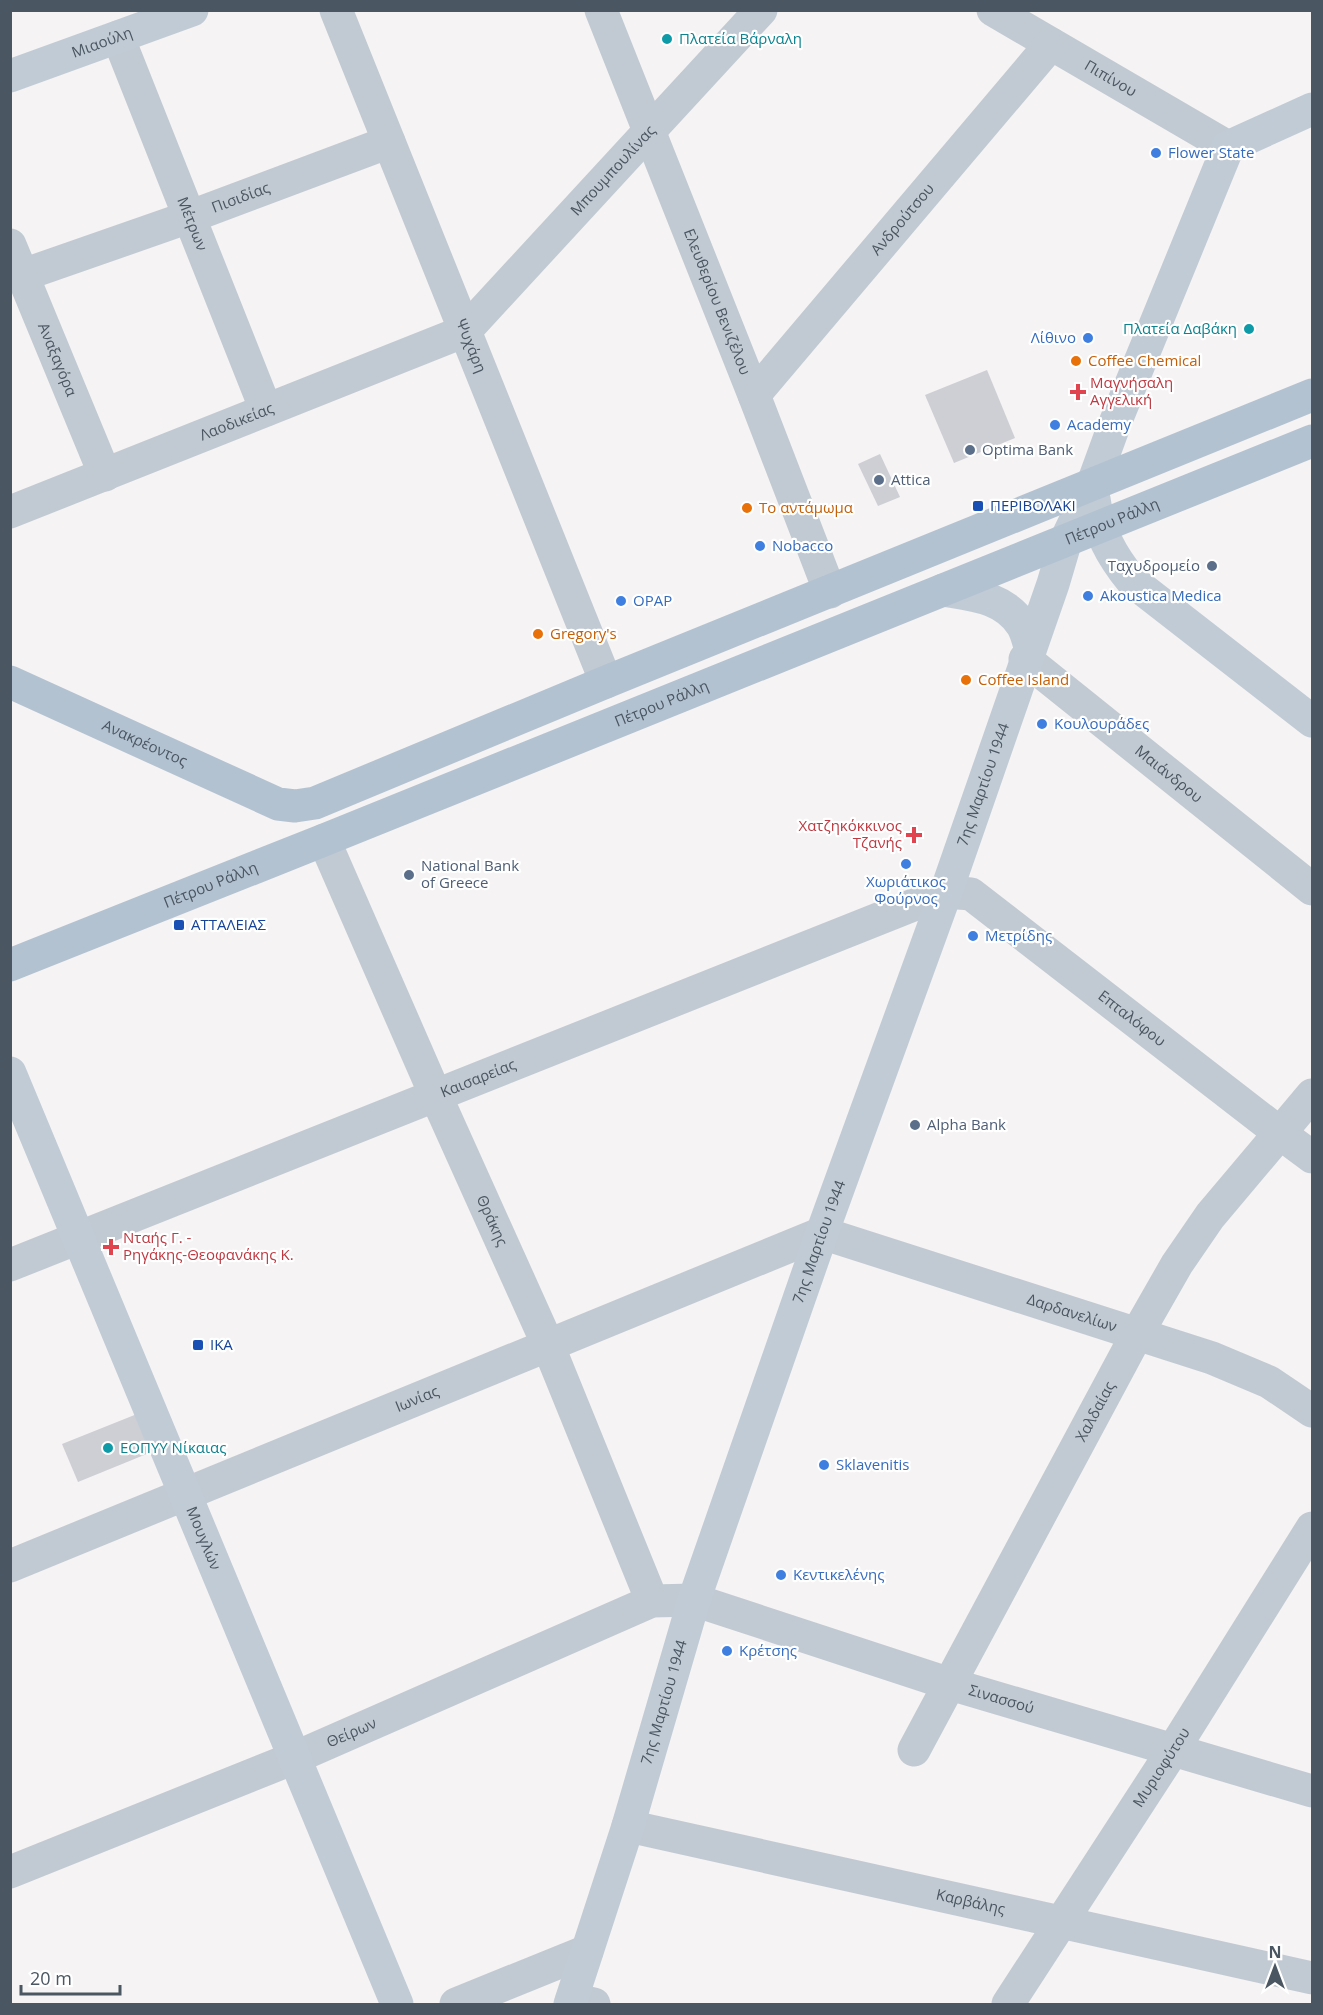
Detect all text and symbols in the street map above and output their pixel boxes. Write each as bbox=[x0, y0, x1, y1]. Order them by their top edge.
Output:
street label: Μιαούλη bbox=[69, 21, 135, 62]
place label: Πλατεία Βάρναλη bbox=[679, 28, 802, 48]
marker: Πλατεία Βάρναλη bbox=[660, 32, 674, 46]
street label: Πιπίνου bbox=[1081, 55, 1141, 101]
street label: Μπουμπουλίνας bbox=[565, 120, 659, 219]
place label: Flower State bbox=[1168, 142, 1254, 162]
marker: Flower State bbox=[1149, 146, 1163, 160]
street label: Πισιδίας bbox=[208, 177, 272, 217]
street label: Ανδρούτσου bbox=[866, 179, 938, 259]
street label: Μέτρων bbox=[173, 193, 213, 253]
street label: Ελευθερίου Βενιζέλου bbox=[680, 225, 756, 377]
street label: Ψυχάρη bbox=[452, 315, 492, 376]
place label: Πλατεία Δαβάκη bbox=[1123, 318, 1237, 338]
street label: Αναξαγόρα bbox=[34, 319, 82, 399]
marker: Πλατεία Δαβάκη bbox=[1242, 322, 1256, 336]
place label: Λίθινο bbox=[1031, 327, 1076, 347]
marker: Λίθινο bbox=[1081, 331, 1095, 345]
place label: Coffee Chemical bbox=[1088, 350, 1201, 370]
marker: Coffee Chemical bbox=[1069, 354, 1083, 368]
place label: Μαγνήσαλη Αγγελική bbox=[1090, 372, 1173, 409]
marker: Μαγνήσαλη Αγγελική bbox=[1071, 385, 1085, 399]
street label: Λαοδικείας bbox=[196, 397, 276, 445]
place label: Academy bbox=[1067, 414, 1131, 434]
marker: Academy bbox=[1048, 418, 1062, 432]
place label: Optima Bank bbox=[982, 439, 1073, 459]
marker: Optima Bank bbox=[963, 443, 977, 457]
place label: Attica bbox=[891, 469, 931, 489]
marker: Attica bbox=[872, 473, 886, 487]
street label: Πέτρου Ράλλη bbox=[1062, 493, 1162, 549]
place label: ΠΕΡΙΒΟΛΑΚΙ bbox=[990, 495, 1076, 515]
place label: Το αντάμωμα bbox=[759, 497, 853, 517]
marker: ΠΕΡΙΒΟΛΑΚΙ bbox=[971, 499, 985, 513]
marker: Το αντάμωμα bbox=[740, 501, 754, 515]
place label: Nobacco bbox=[772, 535, 833, 555]
marker: Nobacco bbox=[753, 539, 767, 553]
place label: Ταχυδρομείο bbox=[1108, 555, 1200, 575]
marker: Ταχυδρομείο bbox=[1205, 559, 1219, 573]
place label: Akoustica Medica bbox=[1100, 585, 1222, 605]
marker: Akoustica Medica bbox=[1081, 589, 1095, 603]
place label: OPAP bbox=[633, 590, 672, 610]
marker: OPAP bbox=[614, 594, 628, 608]
place label: Gregory's bbox=[550, 623, 617, 643]
marker: Gregory's bbox=[531, 627, 545, 641]
place label: Coffee Island bbox=[978, 669, 1069, 689]
marker: Coffee Island bbox=[959, 673, 973, 687]
street label: Πέτρου Ράλλη bbox=[611, 675, 711, 731]
place label: Κουλουράδες bbox=[1054, 713, 1149, 733]
street label: Ανακρέοντος bbox=[99, 714, 191, 770]
marker: Κουλουράδες bbox=[1035, 717, 1049, 731]
street label: 7ης Μαρτίου 1944 bbox=[952, 719, 1013, 848]
street label: Μαιάνδρου bbox=[1131, 740, 1207, 807]
place label: Χατζηκόκκινος Τζανής bbox=[799, 815, 902, 852]
marker: Χατζηκόκκινος Τζανής bbox=[907, 828, 921, 842]
place label: National Bank of Greece bbox=[421, 855, 519, 892]
street label: Πέτρου Ράλλη bbox=[160, 856, 260, 912]
marker: Χωριάτικος Φούρνος bbox=[899, 857, 913, 871]
marker: National Bank of Greece bbox=[402, 868, 416, 882]
place label: Χωριάτικος Φούρνος bbox=[866, 871, 946, 908]
place label: ΑΤΤΑΛΕΙΑΣ bbox=[191, 914, 267, 934]
marker: ΑΤΤΑΛΕΙΑΣ bbox=[172, 918, 186, 932]
place label: Μετρίδης bbox=[985, 925, 1052, 945]
marker: Μετρίδης bbox=[966, 929, 980, 943]
street label: Επταλόφου bbox=[1094, 985, 1170, 1050]
street label: Καισαρείας bbox=[437, 1053, 518, 1102]
place label: Alpha Bank bbox=[927, 1114, 1006, 1134]
marker: Alpha Bank bbox=[908, 1118, 922, 1132]
street label: 7ης Μαρτίου 1944 bbox=[787, 1177, 849, 1306]
street label: Θράκης bbox=[473, 1191, 513, 1249]
place label: Νταής Γ. - Ρηγάκης-Θεοφανάκης Κ. bbox=[123, 1227, 294, 1264]
marker: Νταής Γ. - Ρηγάκης-Θεοφανάκης Κ. bbox=[104, 1240, 118, 1254]
street label: Δαρδανελίων bbox=[1025, 1288, 1120, 1336]
place label: ΙΚΑ bbox=[210, 1334, 233, 1354]
marker: ΙΚΑ bbox=[191, 1338, 205, 1352]
street label: Χαλδαίας bbox=[1070, 1377, 1119, 1445]
street label: Ιωνίας bbox=[392, 1380, 442, 1416]
place label: ΕΟΠΥΥ Νίκαιας bbox=[120, 1437, 227, 1457]
marker: ΕΟΠΥΥ Νίκαιας bbox=[101, 1441, 115, 1455]
place label: Sklavenitis bbox=[836, 1454, 909, 1474]
marker: Sklavenitis bbox=[817, 1458, 831, 1472]
street label: Μουγλών bbox=[182, 1503, 226, 1573]
place label: Κεντικελένης bbox=[793, 1564, 884, 1584]
marker: Κεντικελένης bbox=[774, 1568, 788, 1582]
street label: 7ης Μαρτίου 1944 bbox=[635, 1637, 691, 1767]
place label: Κρέτσης bbox=[739, 1640, 797, 1660]
marker: Κρέτσης bbox=[720, 1644, 734, 1658]
street label: Σινασσού bbox=[967, 1679, 1037, 1717]
street label: Θείρων bbox=[323, 1712, 379, 1752]
street label: Μυριοφύτου bbox=[1128, 1723, 1194, 1811]
street label: Καρβάλης bbox=[934, 1884, 1007, 1919]
north arrow bbox=[1245, 1937, 1305, 1997]
text: N bbox=[1268, 1941, 1282, 1963]
scale bar bbox=[21, 1958, 120, 1996]
text: 20 m bbox=[30, 1966, 72, 1990]

